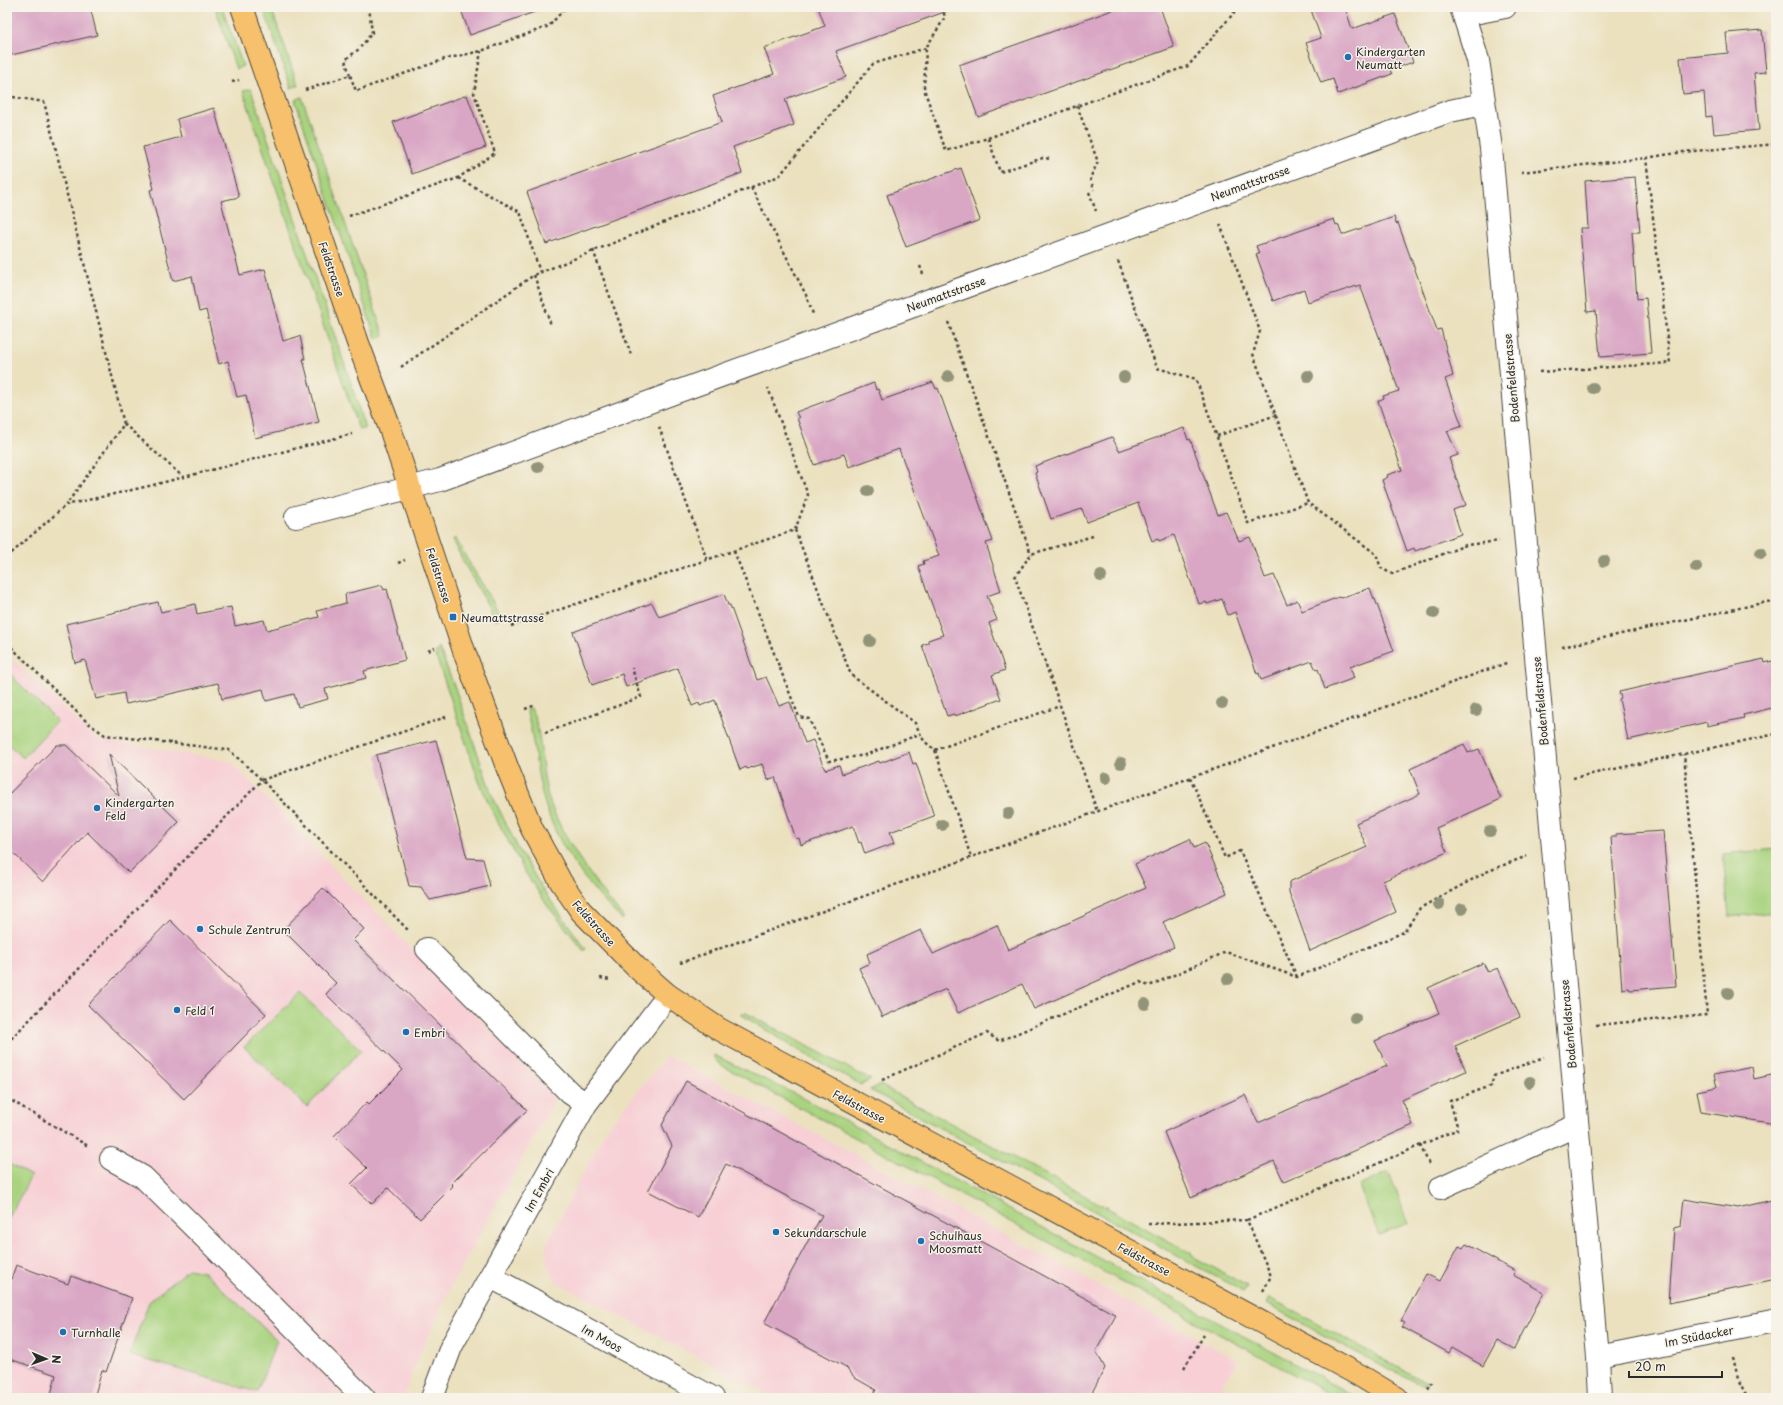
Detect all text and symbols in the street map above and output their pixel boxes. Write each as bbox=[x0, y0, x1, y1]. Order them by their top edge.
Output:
place label: Kindergarten Neumatt bbox=[1356, 43, 1426, 73]
marker: Kindergarten Neumatt bbox=[1343, 52, 1353, 62]
street label: Neumattstrasse bbox=[1208, 161, 1292, 205]
street label: Feldstrasse bbox=[315, 239, 349, 299]
street label: Neumattstrasse bbox=[904, 272, 988, 316]
street label: Bodenfeldstrasse bbox=[1499, 333, 1523, 423]
street label: Feldstrasse bbox=[422, 545, 456, 605]
place label: Neumattstrasse bbox=[461, 609, 544, 626]
marker: Neumattstrasse bbox=[448, 612, 458, 622]
street label: Bodenfeldstrasse bbox=[1528, 656, 1552, 746]
place label: Kindergarten Feld bbox=[105, 794, 175, 824]
marker: Kindergarten Feld bbox=[92, 803, 102, 813]
street label: Feldstrasse bbox=[568, 896, 620, 950]
place label: Schule Zentrum bbox=[208, 921, 291, 938]
marker: Schule Zentrum bbox=[195, 924, 205, 934]
street label: Bodenfeldstrasse bbox=[1556, 979, 1580, 1069]
place label: Feld 1 bbox=[185, 1002, 215, 1019]
marker: Feld 1 bbox=[172, 1005, 182, 1015]
place label: Embri bbox=[414, 1024, 445, 1041]
marker: Embri bbox=[401, 1027, 411, 1037]
street label: Feldstrasse bbox=[830, 1085, 889, 1127]
street label: Im Embri bbox=[520, 1165, 558, 1215]
place label: Sekundarschule bbox=[784, 1224, 867, 1241]
marker: Sekundarschule bbox=[771, 1227, 781, 1237]
place label: Schulhaus Moosmatt bbox=[929, 1227, 983, 1257]
marker: Schulhaus Moosmatt bbox=[916, 1236, 926, 1246]
street label: Feldstrasse bbox=[1115, 1238, 1174, 1280]
street label: Im Moos bbox=[579, 1320, 625, 1356]
street label: Im Stüdacker bbox=[1663, 1321, 1736, 1351]
place label: Turnhalle bbox=[71, 1324, 121, 1341]
marker: Turnhalle bbox=[58, 1327, 68, 1337]
north arrow bbox=[26, 1339, 66, 1379]
scale bar bbox=[1629, 1353, 1722, 1379]
text: N bbox=[48, 1355, 65, 1364]
text: 20 m bbox=[1635, 1357, 1666, 1375]

